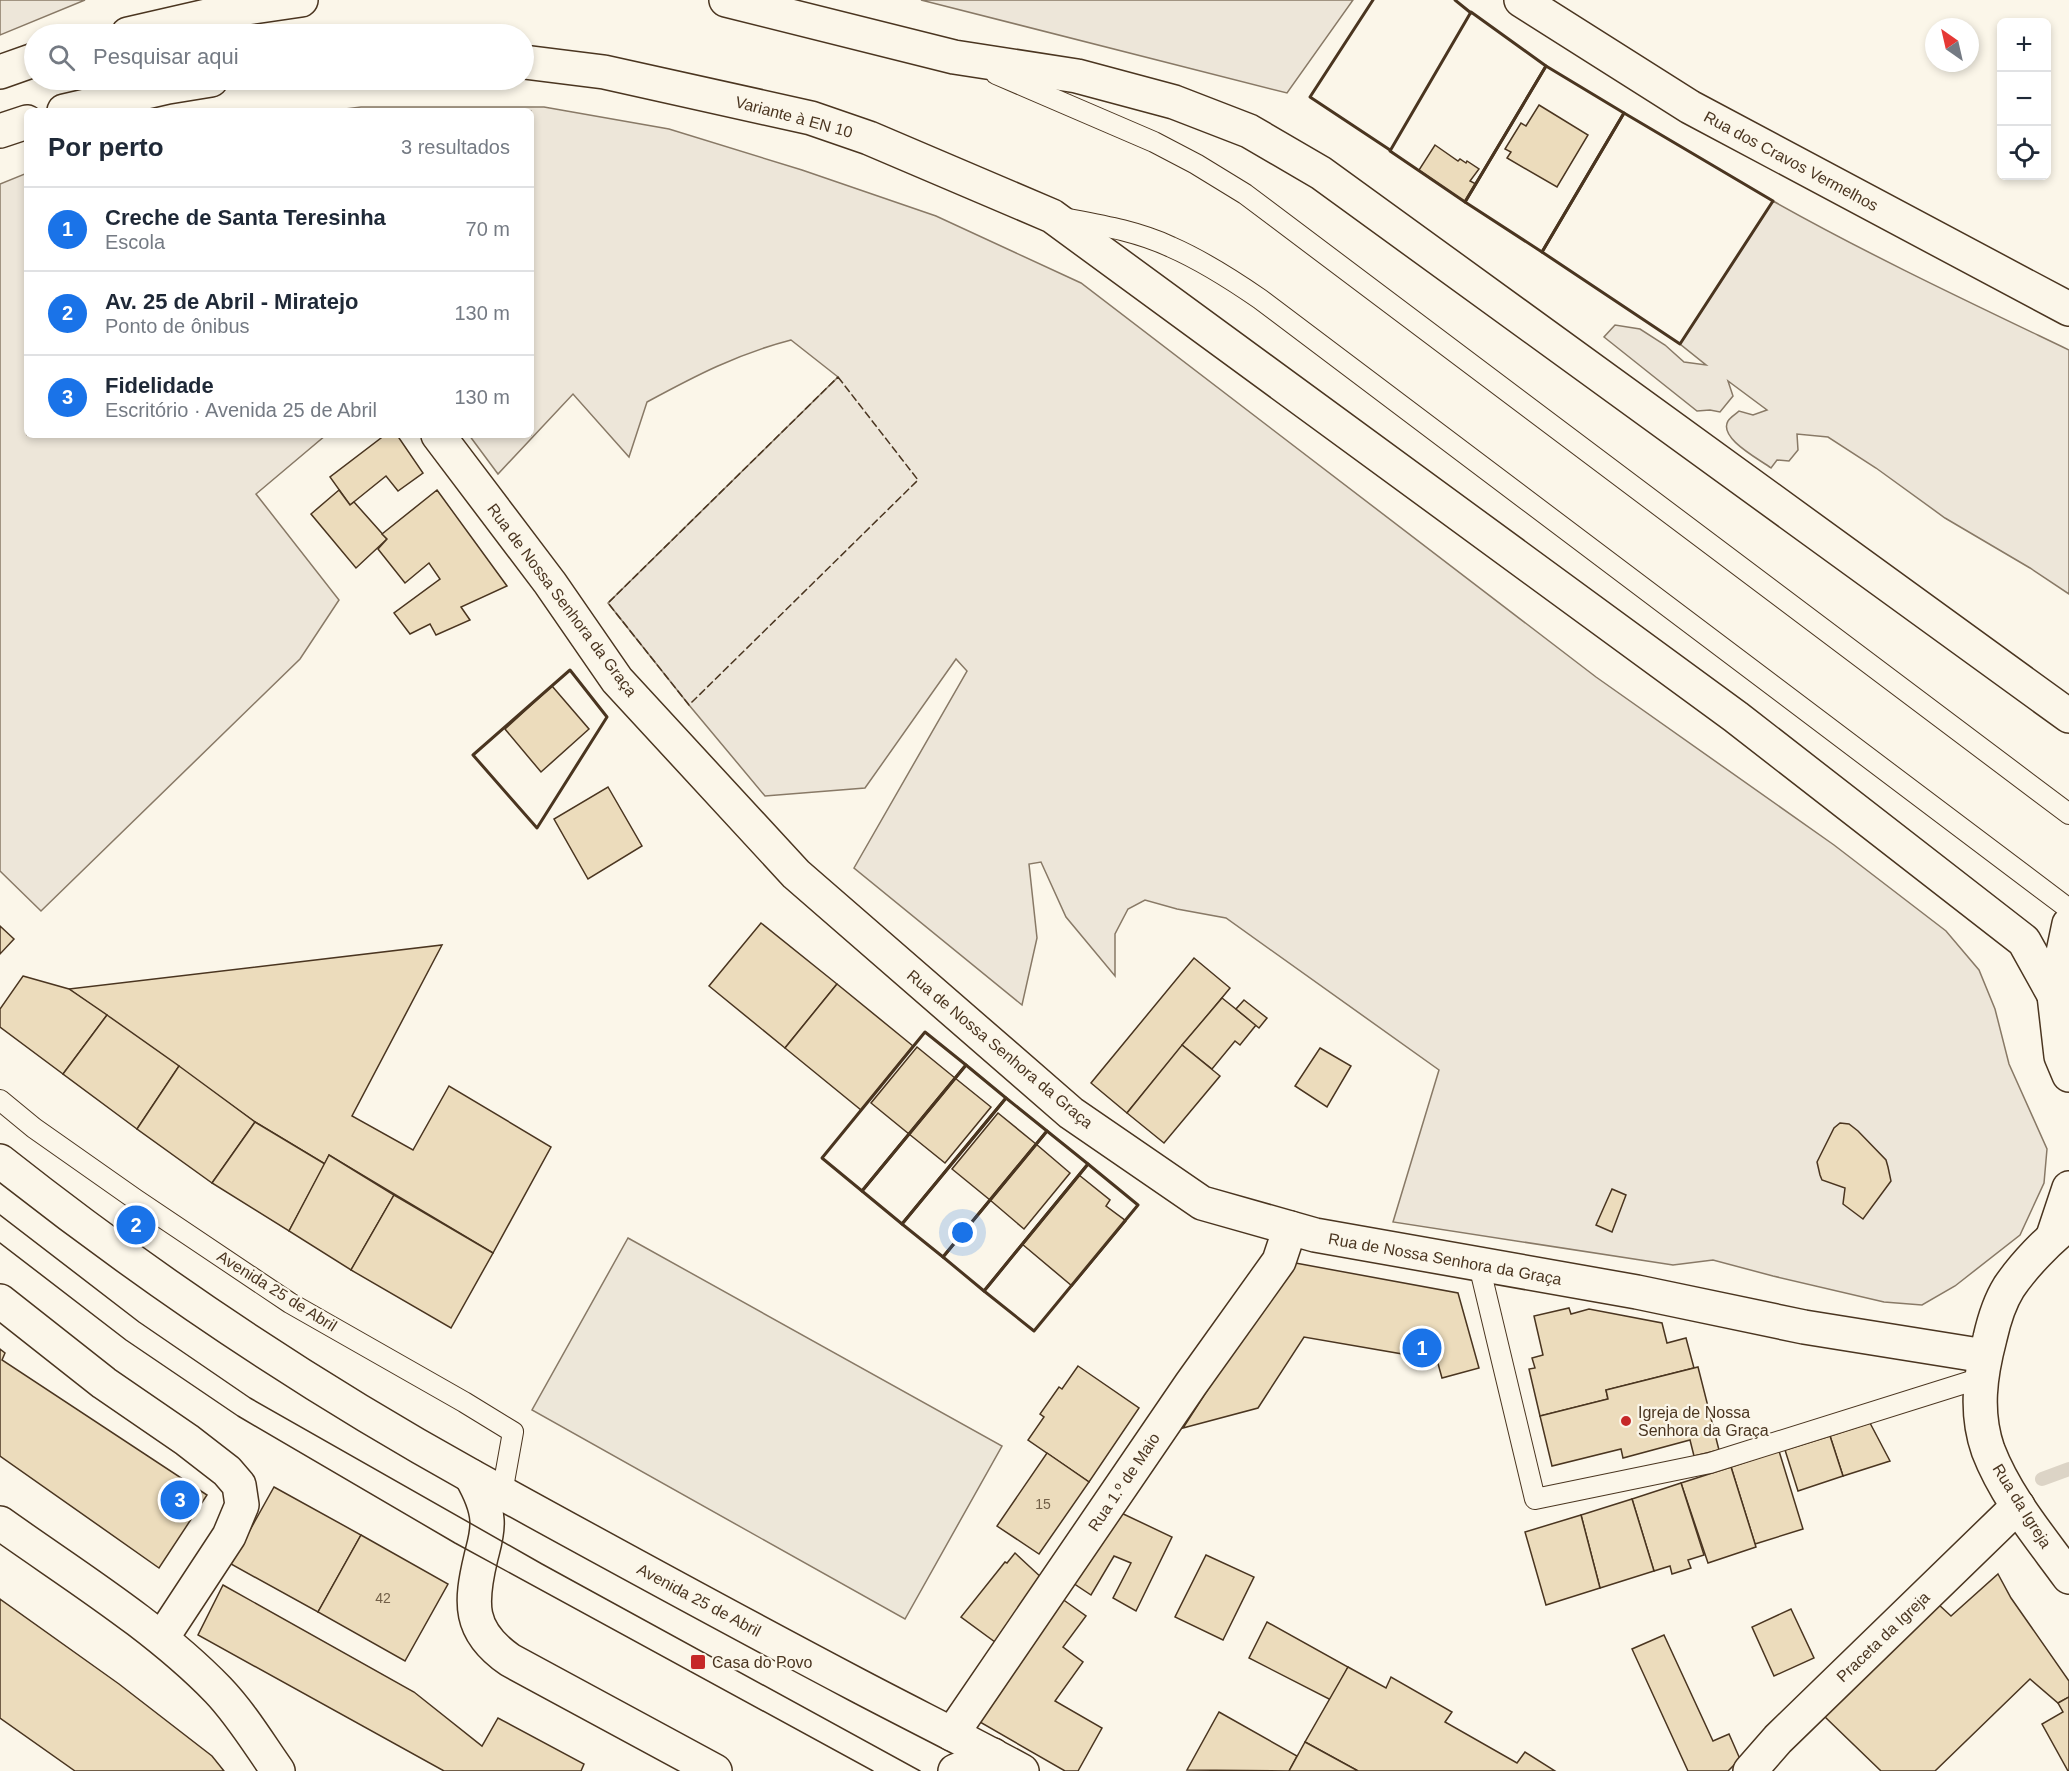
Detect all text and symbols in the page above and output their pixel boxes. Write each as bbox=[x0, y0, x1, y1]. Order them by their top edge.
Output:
north arrow bbox=[1925, 18, 1979, 72]
map controls bbox=[1997, 18, 2051, 180]
button: + bbox=[1997, 18, 2051, 72]
search box bbox=[24, 24, 534, 90]
icon: search bbox=[45, 41, 78, 74]
text: Pesquisar aqui bbox=[93, 44, 239, 69]
button: − bbox=[1997, 72, 2051, 126]
street label: Variante à EN 10 bbox=[734, 93, 855, 141]
street label: Rua dos Cravos Vermelhos bbox=[1701, 108, 1881, 214]
button: locate bbox=[1997, 126, 2051, 180]
text: Por perto bbox=[48, 132, 164, 162]
text: 3 resultados bbox=[401, 136, 510, 158]
text: Creche de Santa Teresinha bbox=[105, 205, 386, 230]
text: 1 bbox=[62, 218, 73, 240]
text: 70 m bbox=[466, 218, 510, 240]
text: Escola bbox=[105, 231, 165, 253]
text: Av. 25 de Abril - Miratejo bbox=[105, 289, 358, 314]
text: 2 bbox=[62, 302, 73, 324]
text: 130 m bbox=[454, 302, 510, 324]
text: Ponto de ônibus bbox=[105, 315, 250, 337]
text: Fidelidade bbox=[105, 373, 214, 398]
text: 3 bbox=[62, 386, 73, 408]
text: 130 m bbox=[454, 386, 510, 408]
text: Escritório · Avenida 25 de Abril bbox=[105, 399, 377, 421]
street label: Rua de Nossa Senhora da Graça bbox=[484, 500, 640, 700]
street label: Rua de Nossa Senhora da Graça bbox=[904, 966, 1096, 1132]
pin: 2 bbox=[116, 1202, 156, 1248]
your location bbox=[948, 1218, 977, 1247]
street label: Rua de Nossa Senhora da Graça bbox=[1327, 1230, 1563, 1288]
street label: Avenida 25 de Abril bbox=[214, 1247, 340, 1335]
pin: 1 bbox=[1402, 1326, 1442, 1370]
place label: Igreja de Nossa Senhora da Graça bbox=[1638, 1404, 1769, 1439]
marker: Igreja de Nossa Senhora da Graça bbox=[1619, 1414, 1633, 1428]
street label: Rua 1.º de Maio bbox=[1085, 1430, 1163, 1534]
street label: Rua da Igreja bbox=[1989, 1461, 2055, 1551]
pin: 3 bbox=[160, 1478, 200, 1522]
house number: 15 bbox=[1035, 1496, 1051, 1512]
street label: Avenida 25 de Abril bbox=[634, 1560, 764, 1640]
street label: Praceta da Igreja bbox=[1833, 1588, 1933, 1685]
house number: 42 bbox=[375, 1590, 391, 1606]
marker: Casa do Povo bbox=[689, 1653, 707, 1671]
place label: Casa do Povo bbox=[712, 1654, 813, 1671]

